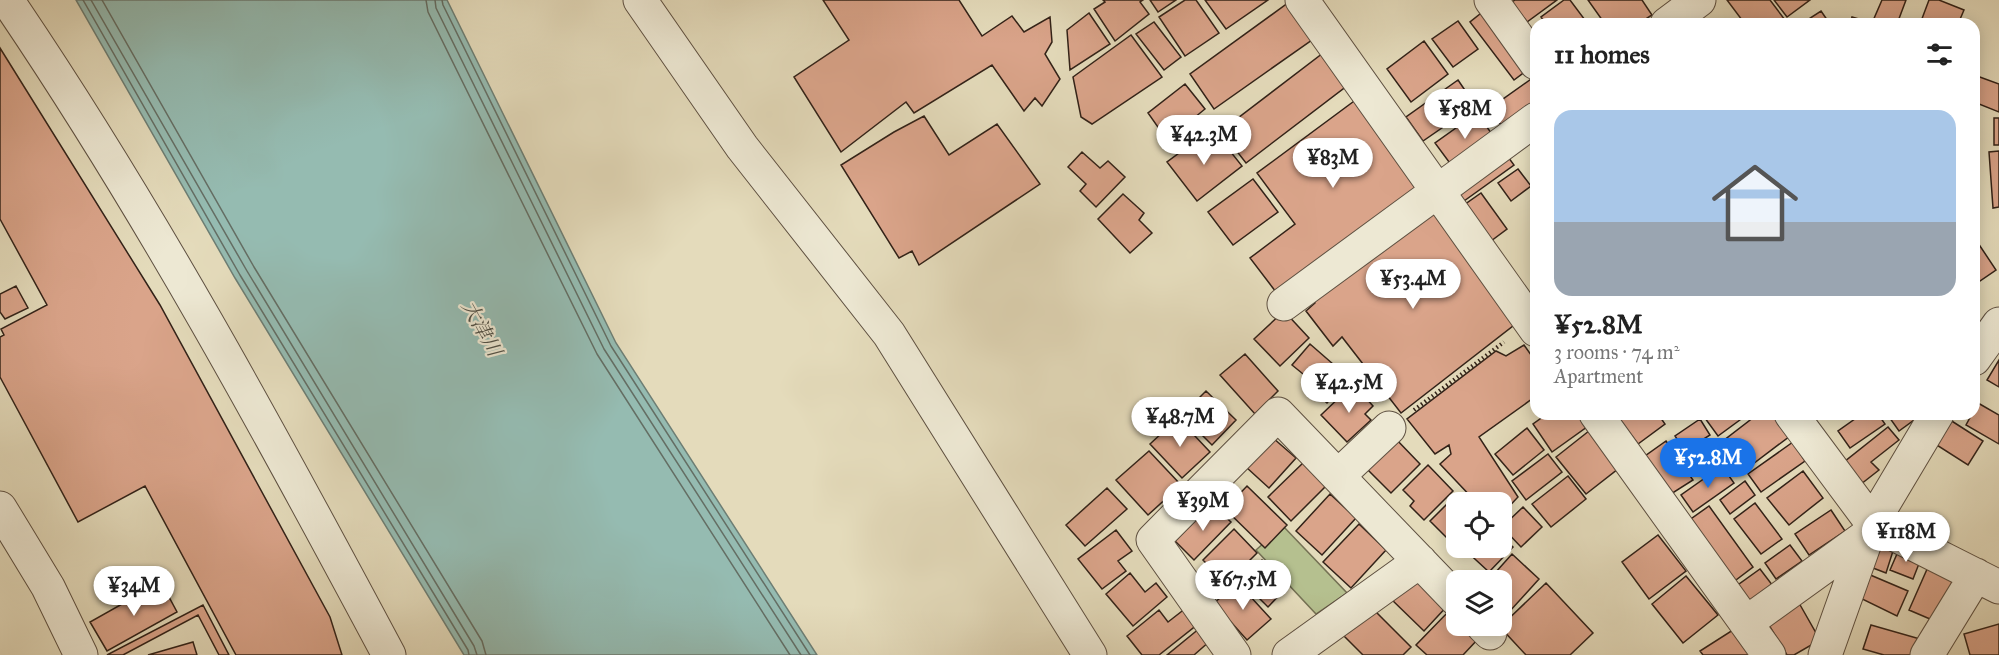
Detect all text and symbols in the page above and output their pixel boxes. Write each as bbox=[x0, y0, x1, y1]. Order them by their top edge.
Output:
text: 11 homes bbox=[1554, 38, 1650, 70]
icon: filters bbox=[1923, 38, 1956, 71]
pin: ¥58M bbox=[1429, 89, 1501, 140]
text: ¥58M bbox=[1438, 96, 1492, 120]
pin: ¥42.3M bbox=[1155, 115, 1253, 166]
text: ¥42.3M bbox=[1170, 122, 1238, 146]
pin: ¥83M bbox=[1297, 138, 1369, 189]
text: ¥83M bbox=[1307, 145, 1359, 169]
icon: home bbox=[1701, 149, 1809, 257]
pin: ¥53.4M bbox=[1364, 259, 1462, 310]
text: ¥53.4M bbox=[1380, 266, 1446, 290]
water label: 大津川 bbox=[457, 296, 508, 362]
text: ¥52.8M bbox=[1554, 308, 1643, 340]
text: 3 rooms · 74 m² bbox=[1554, 340, 1679, 364]
pin: ¥42.5M bbox=[1300, 363, 1398, 414]
text: Apartment bbox=[1554, 364, 1643, 388]
text: ¥42.5M bbox=[1315, 370, 1383, 394]
pin: ¥48.7M bbox=[1131, 397, 1229, 448]
text: ¥48.7M bbox=[1145, 404, 1215, 428]
pin: ¥52.8M bbox=[1659, 438, 1757, 489]
text: ¥52.8M bbox=[1674, 445, 1742, 469]
pin: ¥39M bbox=[1167, 481, 1239, 532]
text: ¥39M bbox=[1177, 488, 1229, 512]
map controls bbox=[1446, 492, 1512, 636]
button: locate bbox=[1446, 492, 1512, 558]
pin: ¥118M bbox=[1864, 512, 1948, 563]
text: ¥118M bbox=[1876, 519, 1936, 543]
pin: ¥67.5M bbox=[1194, 560, 1292, 611]
pin: ¥34M bbox=[98, 566, 170, 617]
text: ¥67.5M bbox=[1209, 567, 1277, 591]
button: layers bbox=[1446, 570, 1512, 636]
text: ¥34M bbox=[108, 573, 160, 597]

